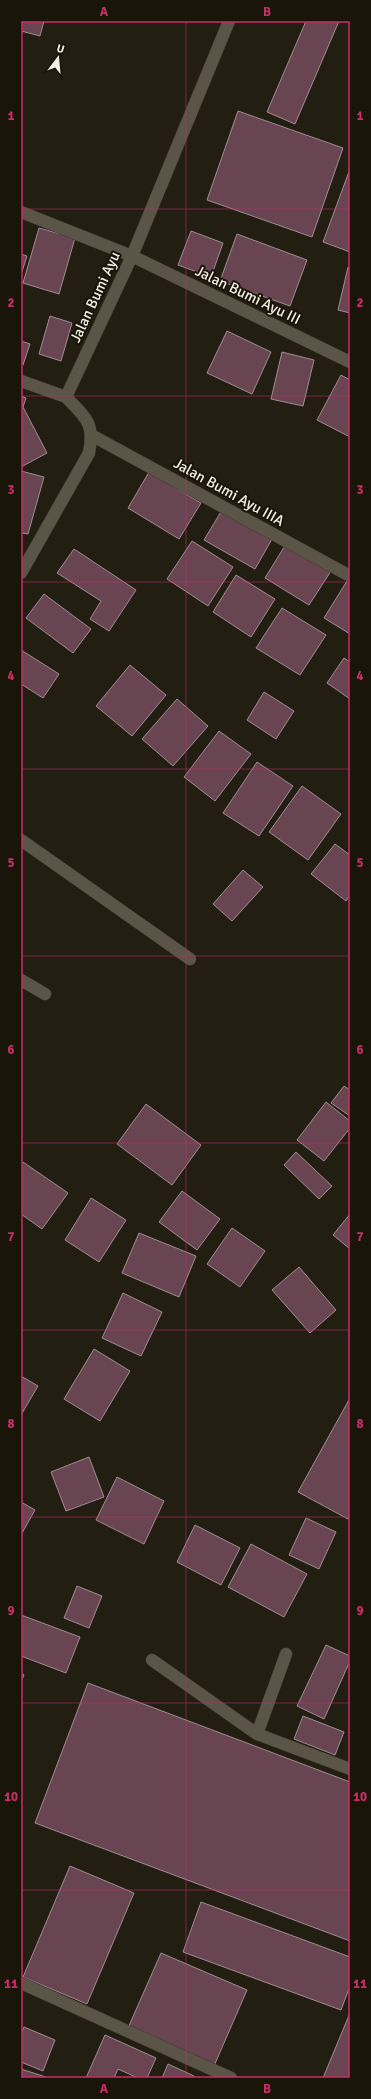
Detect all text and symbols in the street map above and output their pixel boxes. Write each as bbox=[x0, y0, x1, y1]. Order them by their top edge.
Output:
text: A bbox=[100, 4, 109, 20]
text: B bbox=[263, 4, 271, 20]
north arrow bbox=[38, 38, 78, 78]
text: U bbox=[55, 42, 66, 56]
text: 1 bbox=[7, 108, 15, 124]
text: 1 bbox=[356, 108, 364, 124]
street label: Jalan Bumi Ayu bbox=[66, 249, 124, 345]
street label: Jalan Bumi Ayu III bbox=[192, 262, 304, 328]
text: 2 bbox=[7, 295, 15, 311]
text: 2 bbox=[356, 295, 364, 311]
street label: Jalan Bumi Ayu IIIA bbox=[170, 454, 288, 530]
text: 3 bbox=[7, 482, 15, 498]
text: 3 bbox=[356, 482, 364, 498]
text: 4 bbox=[7, 668, 15, 684]
text: 4 bbox=[356, 668, 364, 684]
text: 5 bbox=[7, 855, 15, 871]
text: 5 bbox=[356, 855, 364, 871]
text: 6 bbox=[7, 1042, 15, 1058]
text: 6 bbox=[356, 1042, 364, 1058]
text: 7 bbox=[7, 1229, 15, 1245]
text: 7 bbox=[356, 1229, 364, 1245]
text: 8 bbox=[7, 1416, 15, 1432]
text: 8 bbox=[356, 1416, 364, 1432]
text: 9 bbox=[7, 1603, 15, 1619]
text: 9 bbox=[356, 1603, 364, 1619]
text: 10 bbox=[4, 1789, 18, 1805]
text: 10 bbox=[353, 1789, 367, 1805]
text: 11 bbox=[4, 1976, 18, 1992]
text: 11 bbox=[353, 1976, 367, 1992]
text: A bbox=[100, 2081, 109, 2097]
text: B bbox=[263, 2081, 271, 2097]

